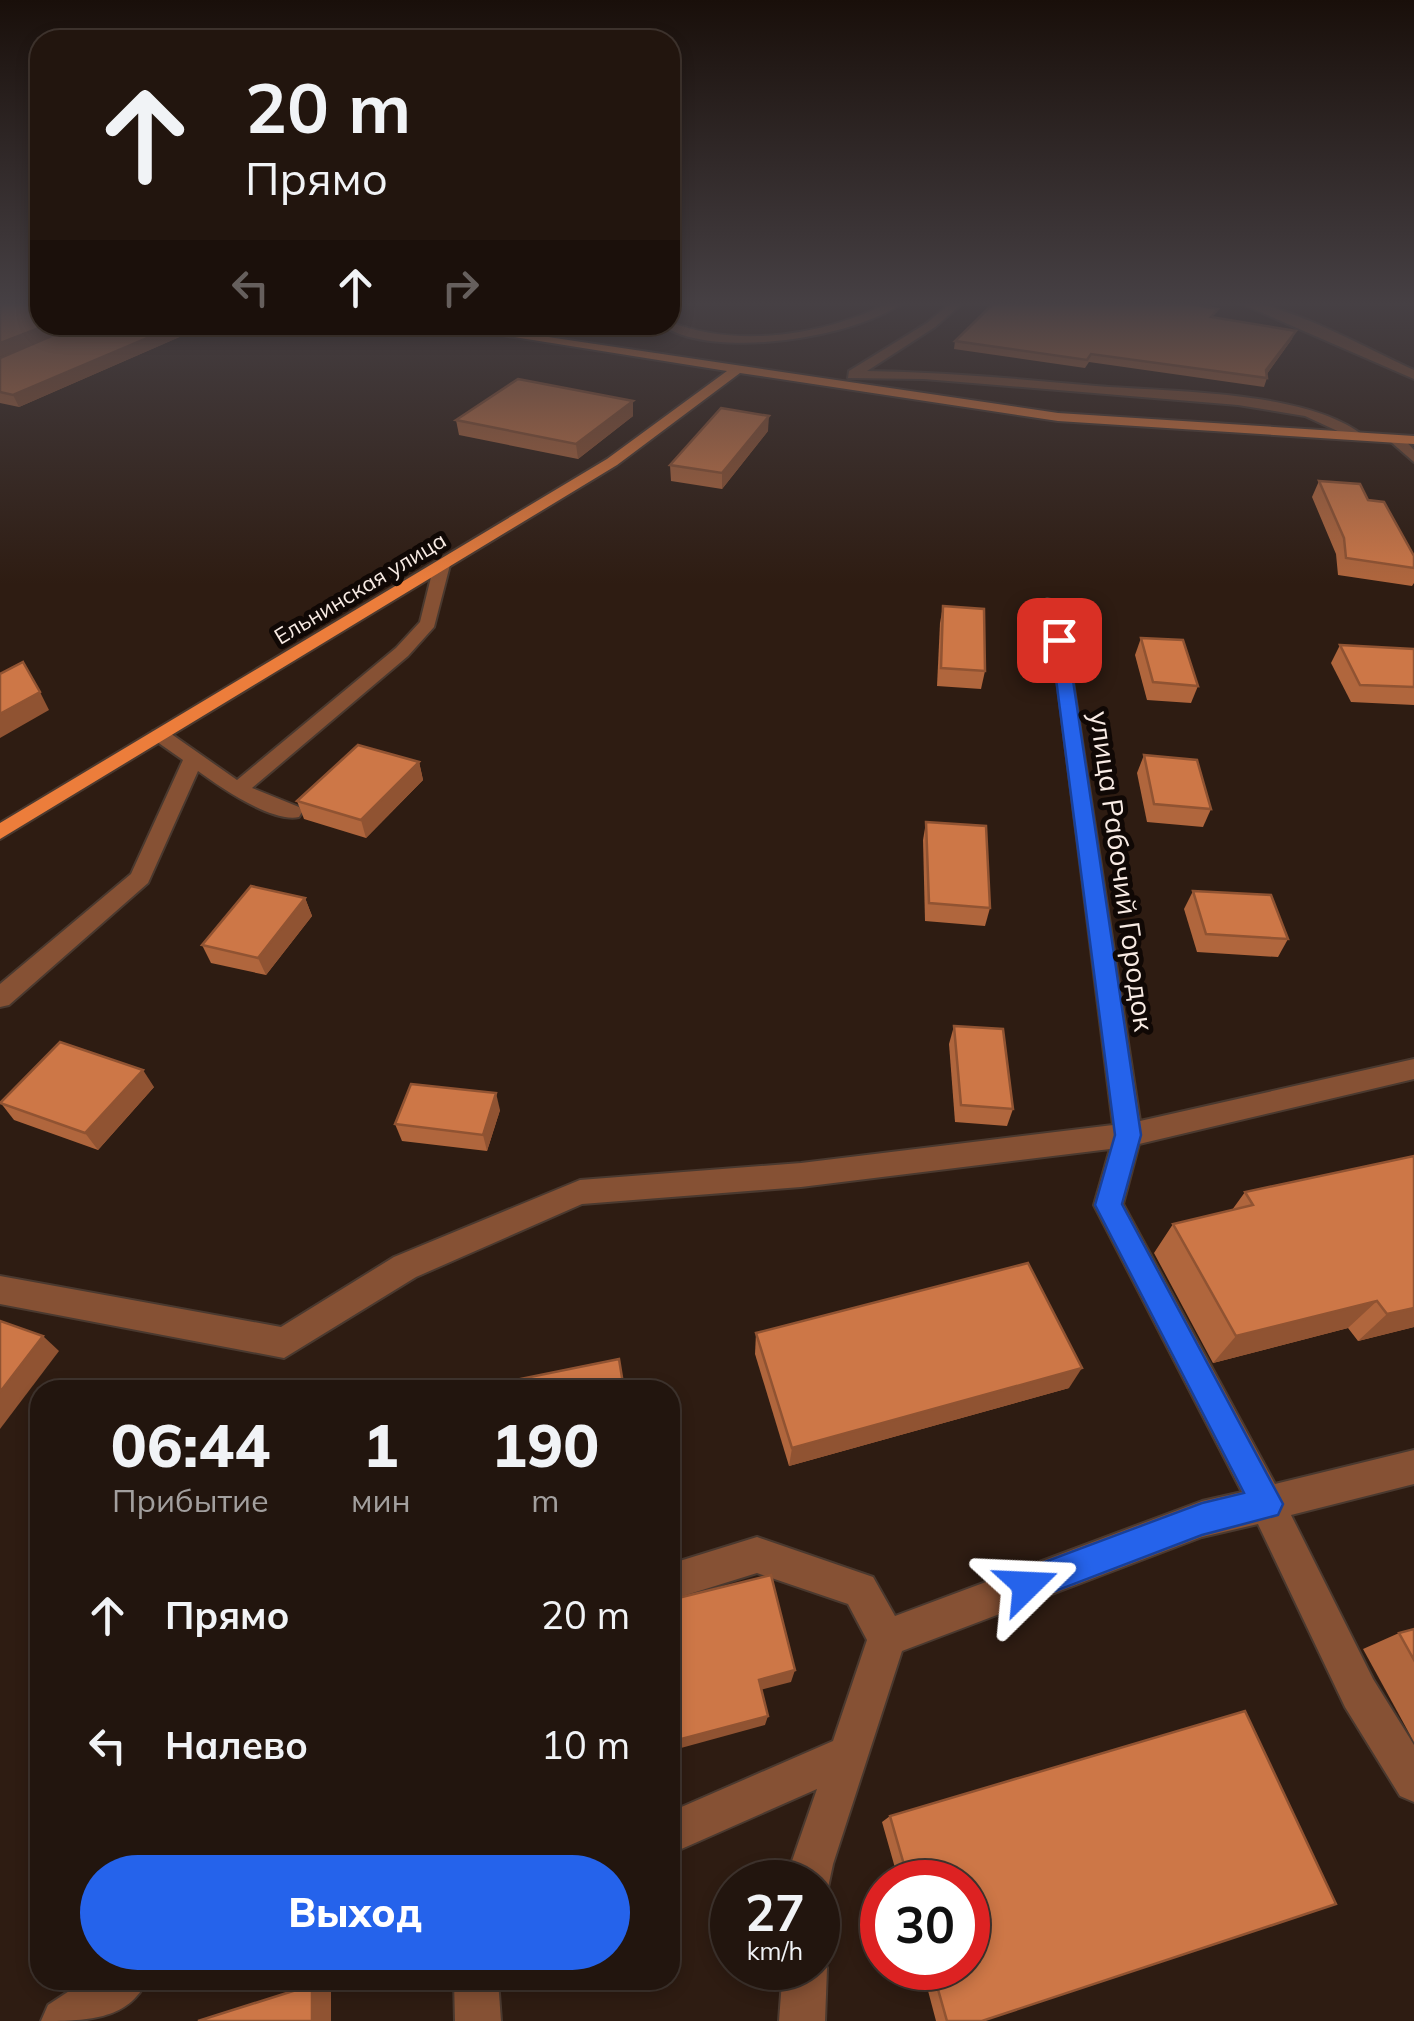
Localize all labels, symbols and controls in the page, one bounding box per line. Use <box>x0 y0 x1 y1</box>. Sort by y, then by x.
text: 20 m <box>245 63 411 151</box>
icon: ahead <box>80 70 210 200</box>
text: Прямо <box>245 150 388 206</box>
icon: left <box>223 260 278 315</box>
icon: ahead <box>328 260 383 315</box>
icon: right <box>433 260 488 315</box>
street label: Ельнинская улица <box>269 526 451 650</box>
pin <box>1017 598 1102 683</box>
icon: arrive <box>1032 613 1087 668</box>
street label: улица Рабочий Городок <box>1083 709 1162 1034</box>
text: 06:44 <box>111 1407 270 1482</box>
text: 1 <box>363 1407 399 1482</box>
text: 190 <box>491 1407 599 1482</box>
text: Прибытие <box>112 1480 269 1520</box>
text: мин <box>351 1480 411 1520</box>
text: m <box>531 1480 559 1520</box>
position arrow <box>975 1533 1079 1637</box>
icon: ahead <box>80 1588 135 1643</box>
text: Прямо <box>165 1591 290 1639</box>
text: 20 m <box>541 1591 630 1639</box>
icon: left <box>80 1718 135 1773</box>
text: Налево <box>165 1721 308 1769</box>
text: 10 m <box>541 1721 630 1769</box>
button: Выход <box>80 1855 630 1970</box>
speed limit sign: 30 <box>860 1860 990 1990</box>
text: 27 <box>745 1881 805 1944</box>
text: km/h <box>747 1935 803 1966</box>

